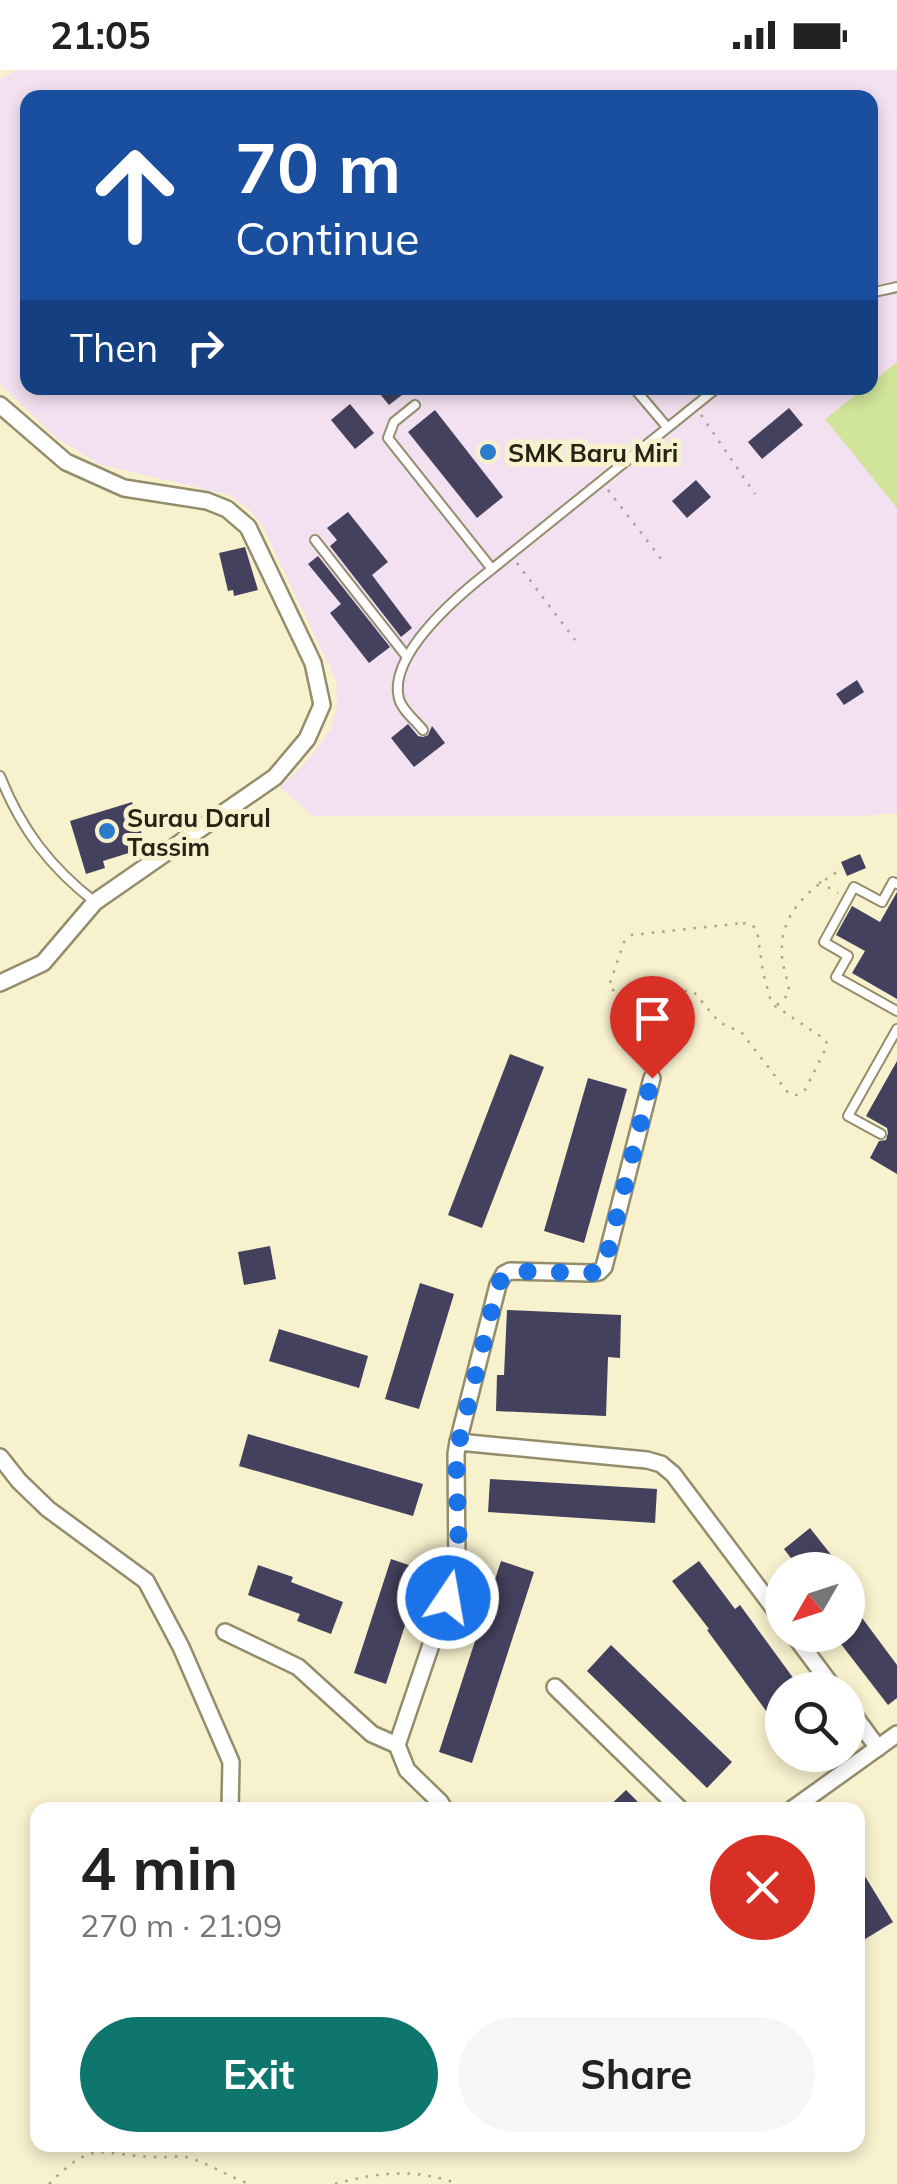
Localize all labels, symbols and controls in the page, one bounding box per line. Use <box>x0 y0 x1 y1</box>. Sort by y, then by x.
text: 21:05 <box>50 11 151 59</box>
text: 70 m <box>235 123 401 211</box>
icon: ahead <box>70 130 200 260</box>
text: Continue <box>235 210 420 266</box>
icon: right <box>178 320 233 375</box>
text: Then <box>70 324 158 372</box>
place label: SMK Baru Miri <box>508 437 678 468</box>
marker: SMK Baru Miri <box>477 441 499 463</box>
place label: Surau Darul Tassim <box>127 802 271 862</box>
marker: Surau Darul Tassim <box>96 820 118 842</box>
pin <box>610 976 695 1079</box>
icon: arrive <box>625 991 680 1046</box>
position arrow <box>396 1546 500 1650</box>
north arrow <box>765 1552 865 1652</box>
map controls <box>765 1552 865 1772</box>
button: search <box>765 1672 865 1772</box>
text: 4 min <box>80 1830 238 1905</box>
button: close <box>710 1835 815 1940</box>
text: 270 m · 21:09 <box>80 1905 282 1945</box>
button: Exit <box>80 2017 438 2132</box>
button: Share <box>458 2017 815 2132</box>

